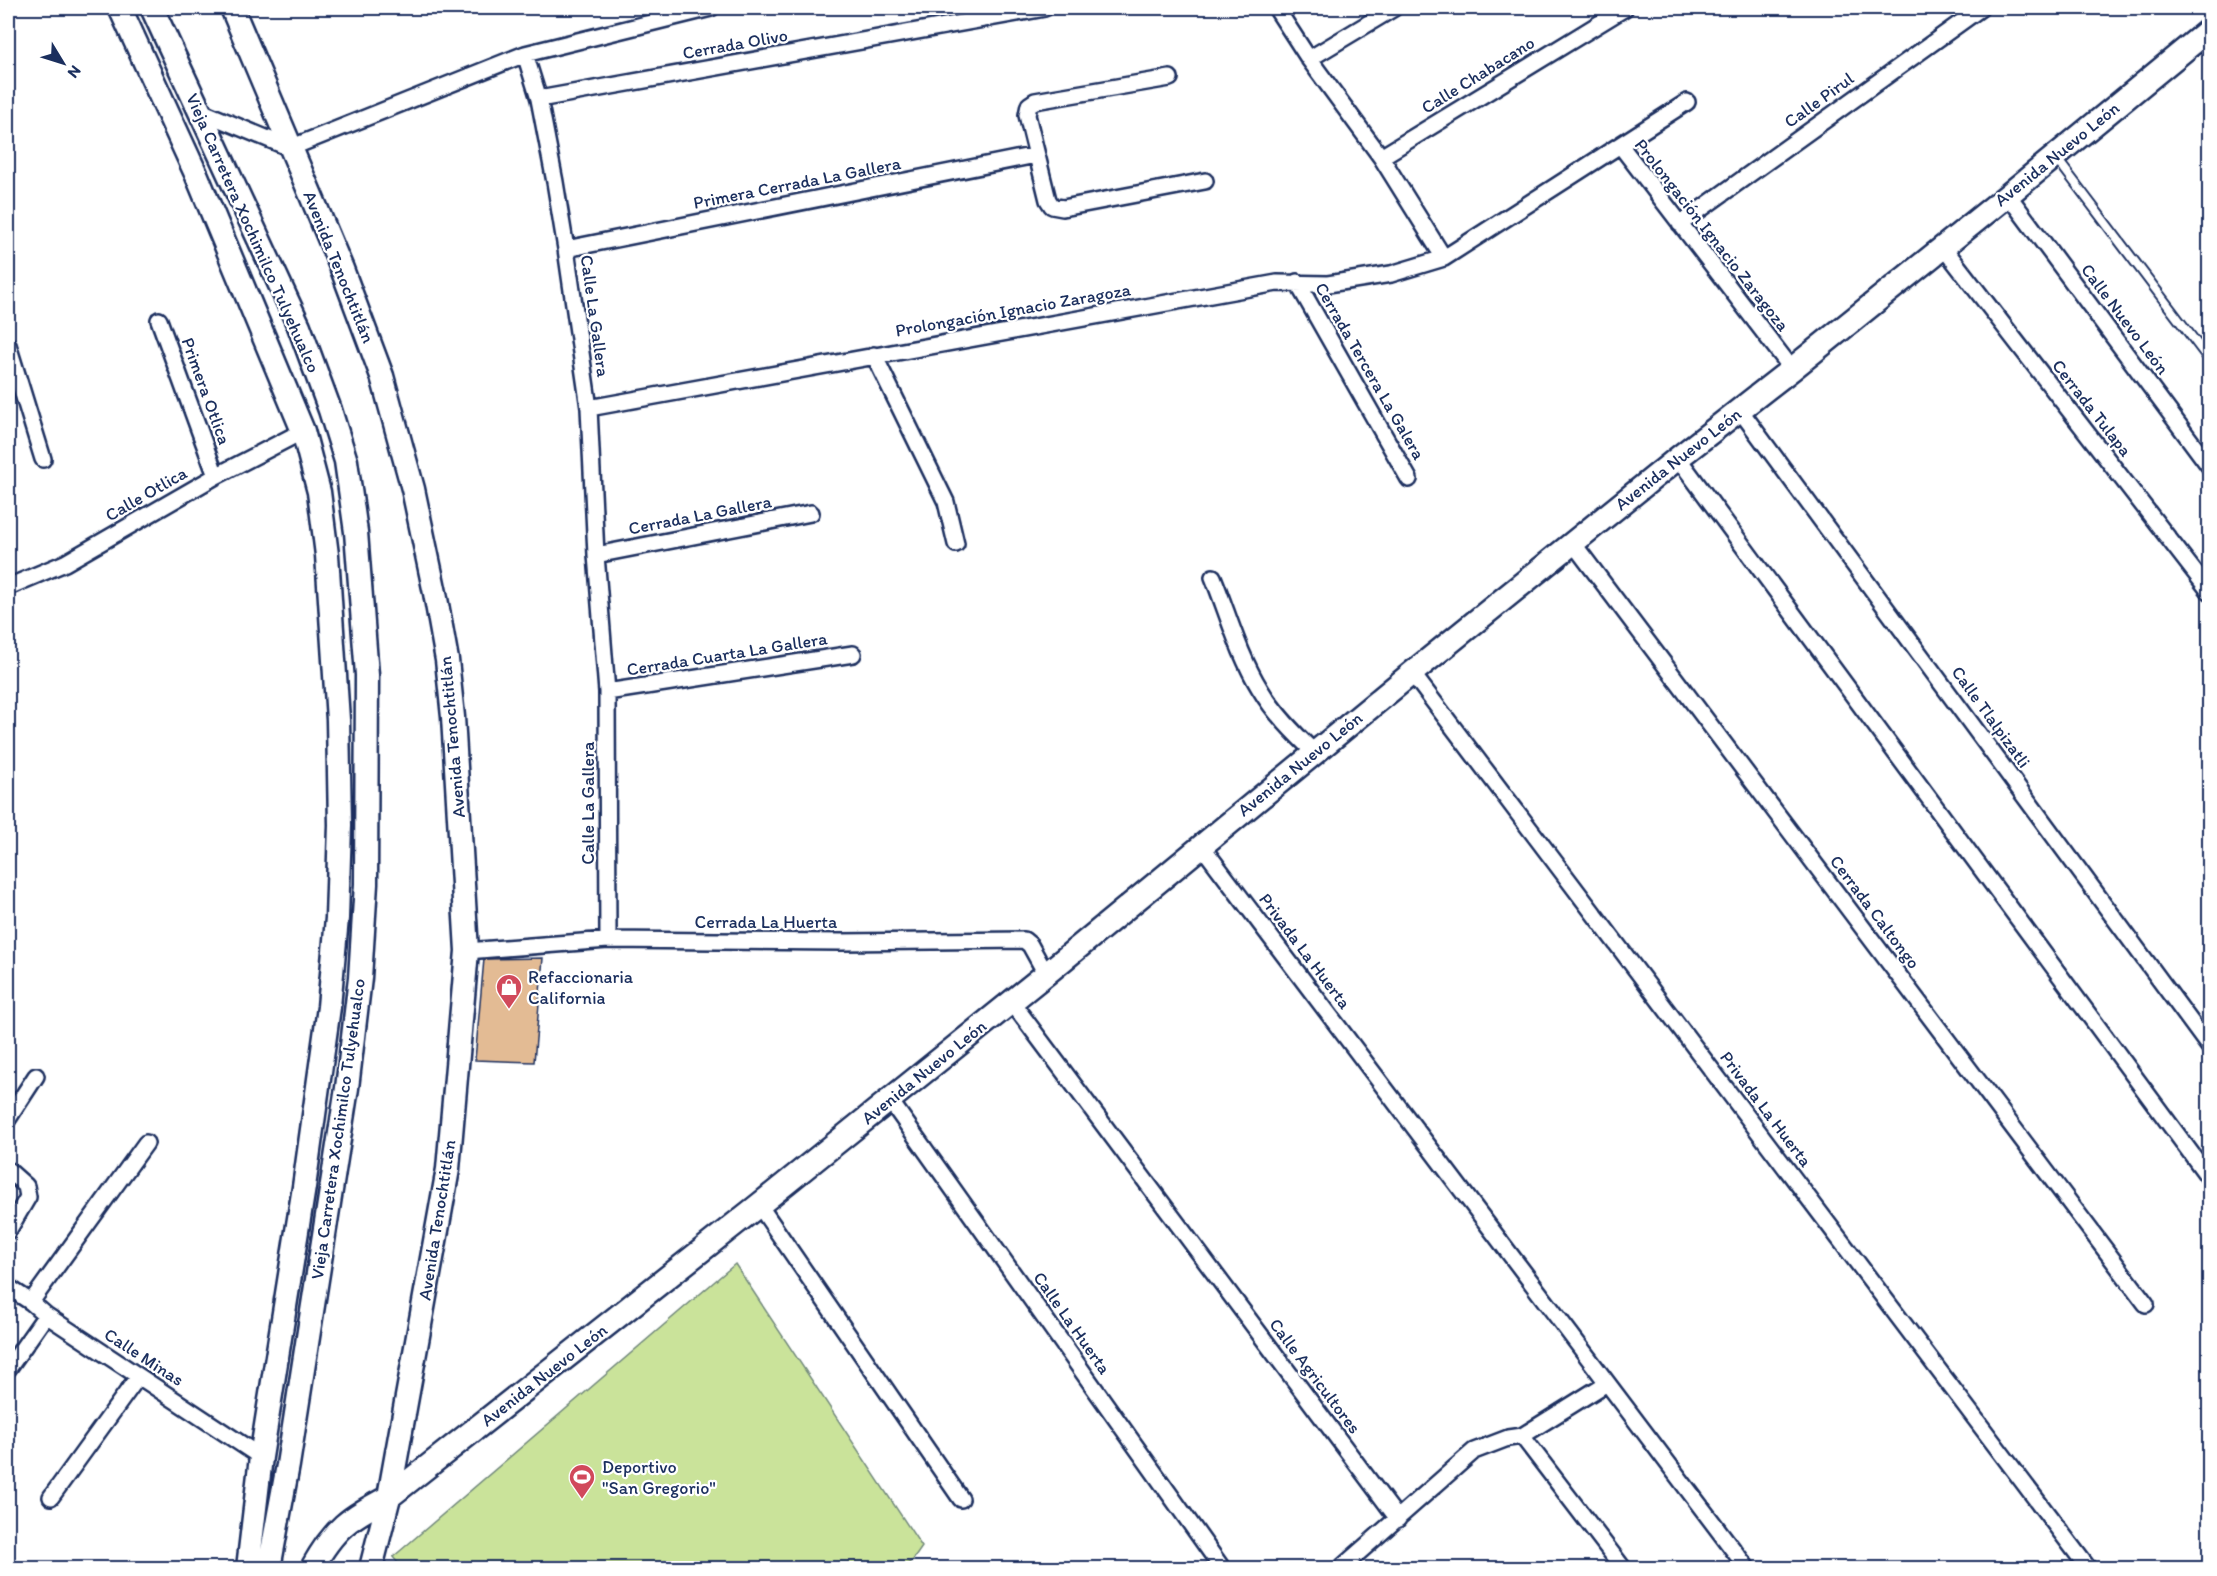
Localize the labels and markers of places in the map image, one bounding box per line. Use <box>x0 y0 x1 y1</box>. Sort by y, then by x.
place label: Refaccionaria California <box>528 966 634 1009</box>
shop icon: Refaccionaria California <box>494 972 524 1010</box>
place label: Deportivo "San Gregorio" <box>602 1456 716 1499</box>
sports icon: Deportivo "San Gregorio" <box>567 1462 597 1500</box>

